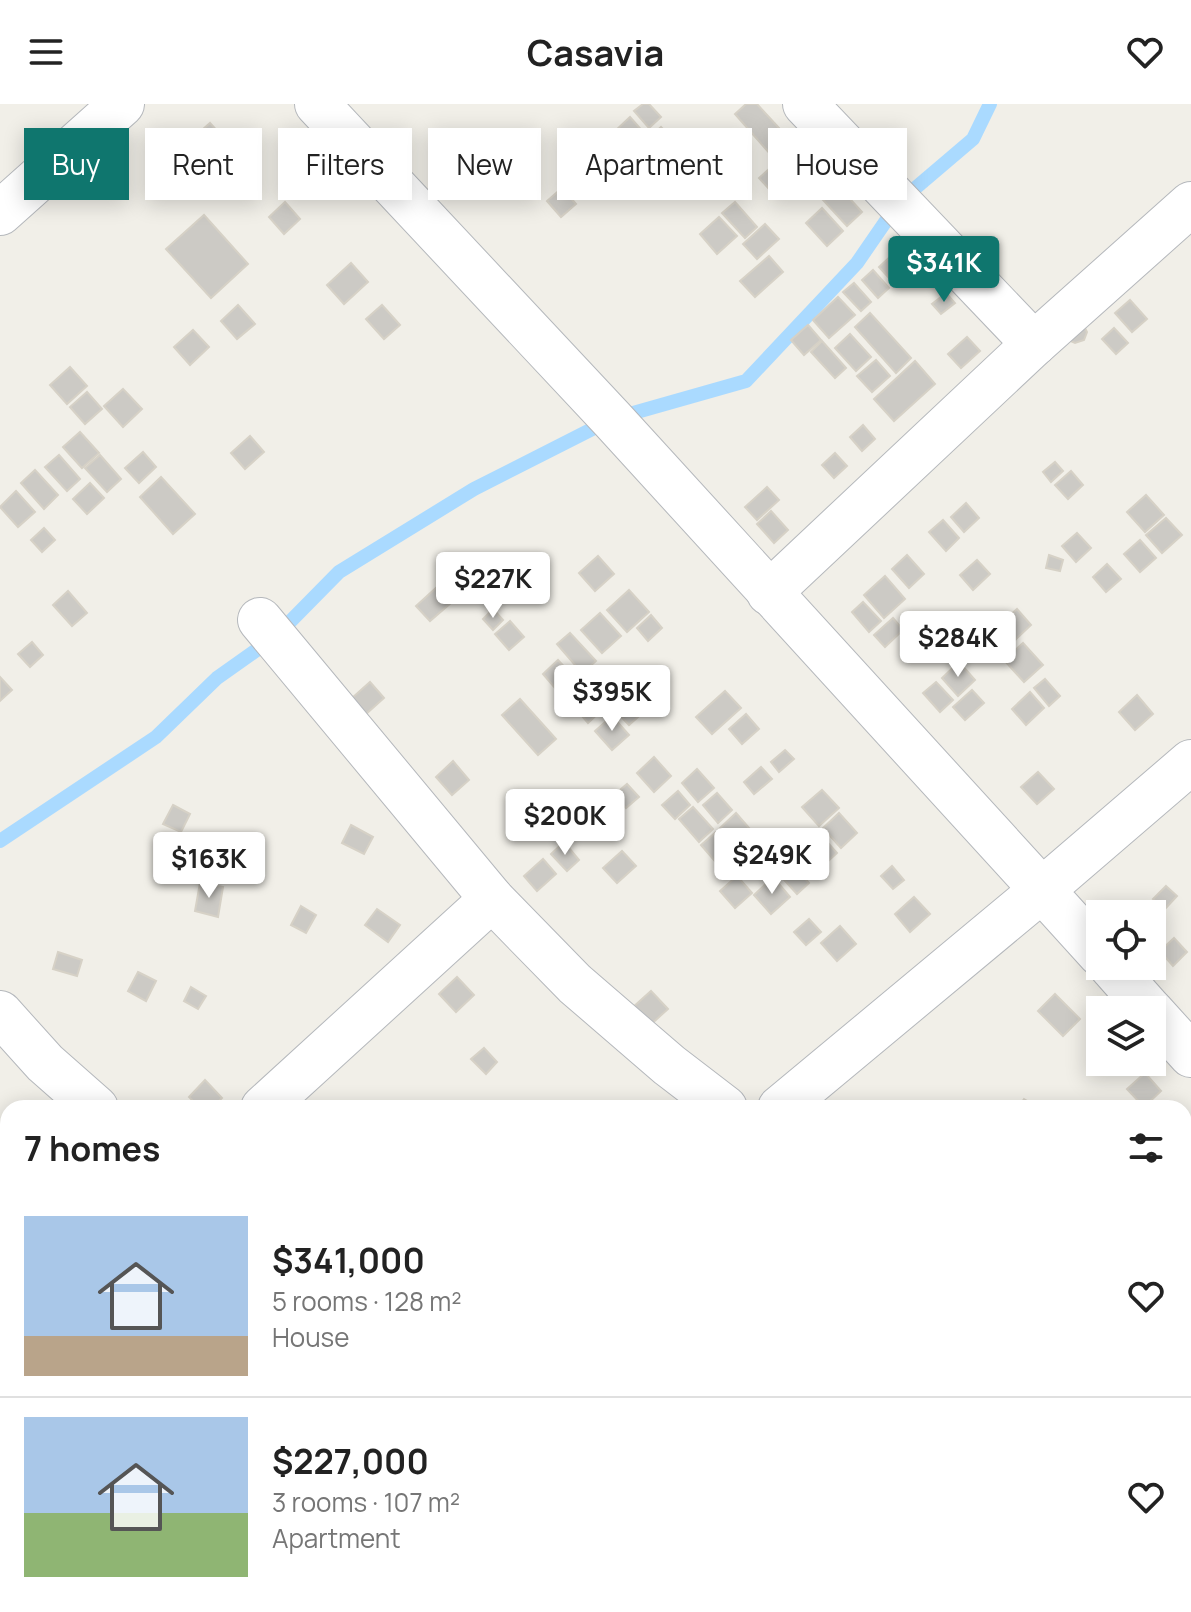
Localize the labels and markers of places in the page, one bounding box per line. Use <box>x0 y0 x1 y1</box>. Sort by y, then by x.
pin: $341K <box>888 236 1000 304</box>
pin: $227K <box>437 552 549 620</box>
pin: $284K <box>902 611 1014 679</box>
pin: $395K <box>556 665 668 733</box>
pin: $200K <box>509 789 621 857</box>
pin: $249K <box>716 828 828 896</box>
pin: $163K <box>153 832 265 900</box>

